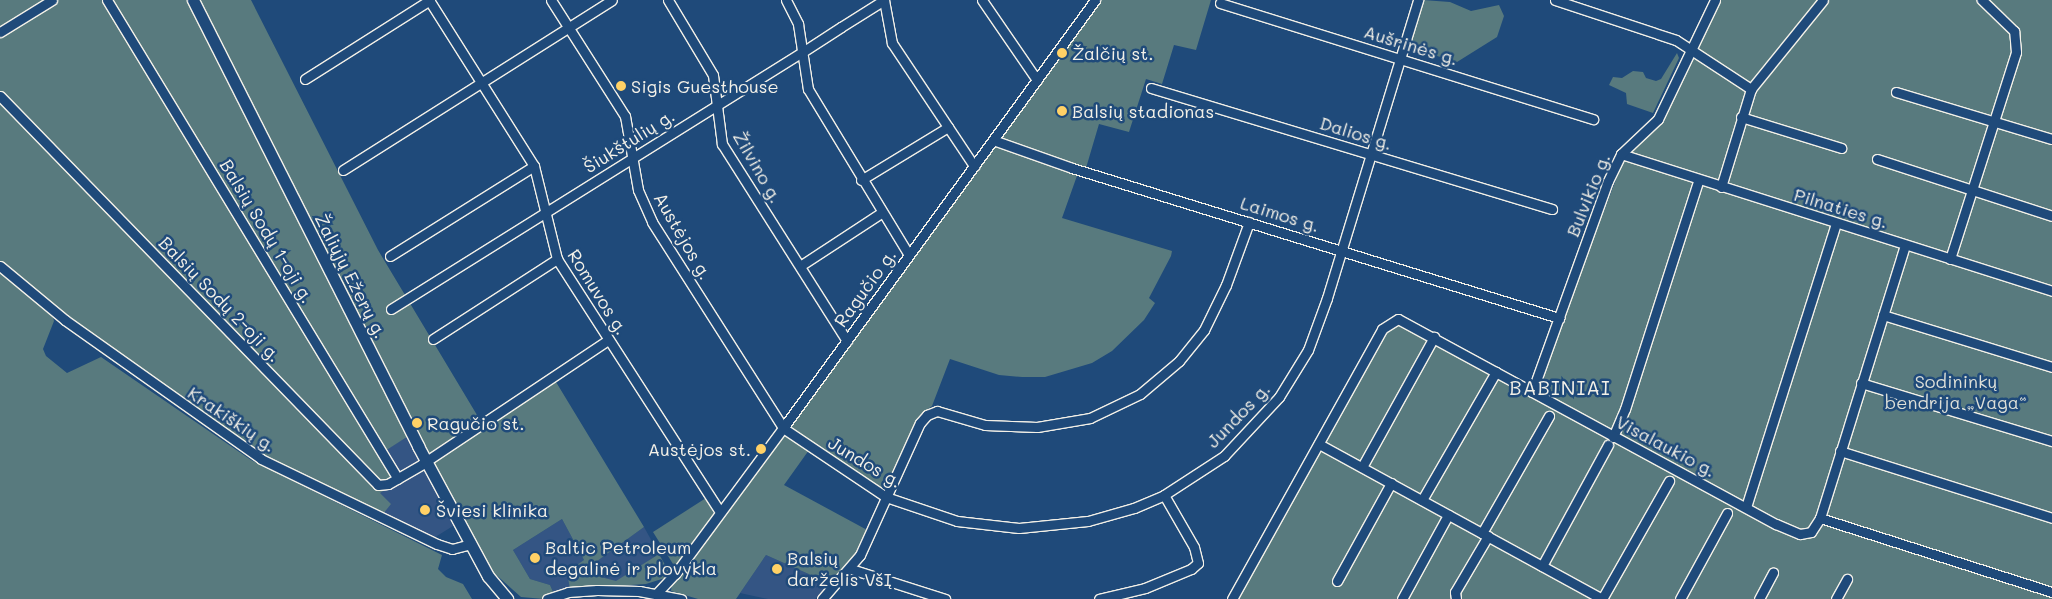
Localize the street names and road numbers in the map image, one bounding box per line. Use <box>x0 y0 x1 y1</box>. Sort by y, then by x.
street label: Aušrinės g. <box>1361 20 1461 70</box>
street label: Šiukštulių g. <box>580 105 678 177</box>
street label: Dalios g. <box>1317 112 1395 154</box>
street label: Žilvino g. <box>729 127 787 207</box>
street label: Bulvikio g. <box>1562 150 1614 240</box>
street label: Balsių Sodų 1-oji g. <box>216 155 318 307</box>
street label: Pilnaties g. <box>1791 183 1891 233</box>
street label: Austėjos g. <box>649 189 717 283</box>
street label: Laimos g. <box>1238 192 1322 236</box>
street label: Žaliųjų Ežerų g. <box>310 210 392 342</box>
street label: Balsių Sodų 2-oji g. <box>155 232 285 366</box>
street label: Romuvos g. <box>563 245 633 339</box>
street label: Ragučio g. <box>829 245 901 331</box>
street label: Jundos g. <box>1202 378 1274 452</box>
street label: Krakiškių g. <box>184 382 280 456</box>
street label: Visalaukio g. <box>1612 411 1720 481</box>
street label: Jundos g. <box>824 432 906 492</box>

